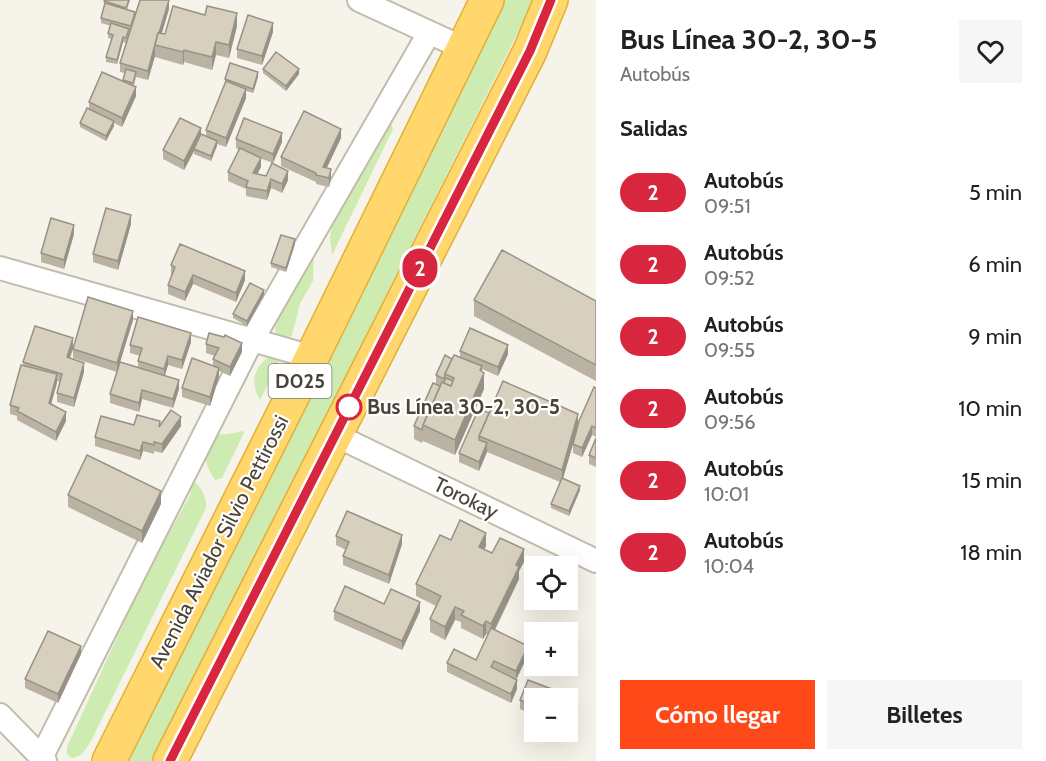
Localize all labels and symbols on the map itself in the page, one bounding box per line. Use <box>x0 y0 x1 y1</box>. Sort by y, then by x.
line badge: 2 <box>400 248 440 288</box>
road number: D025 <box>268 364 332 398</box>
marker: Bus Línea 30-2, 30-5 <box>336 394 362 420</box>
place label: Bus Línea 30-2, 30-5 <box>367 394 560 419</box>
street label: Avenida Aviador Silvio Pettirossi <box>144 411 293 672</box>
street label: Torokay <box>430 471 503 524</box>

